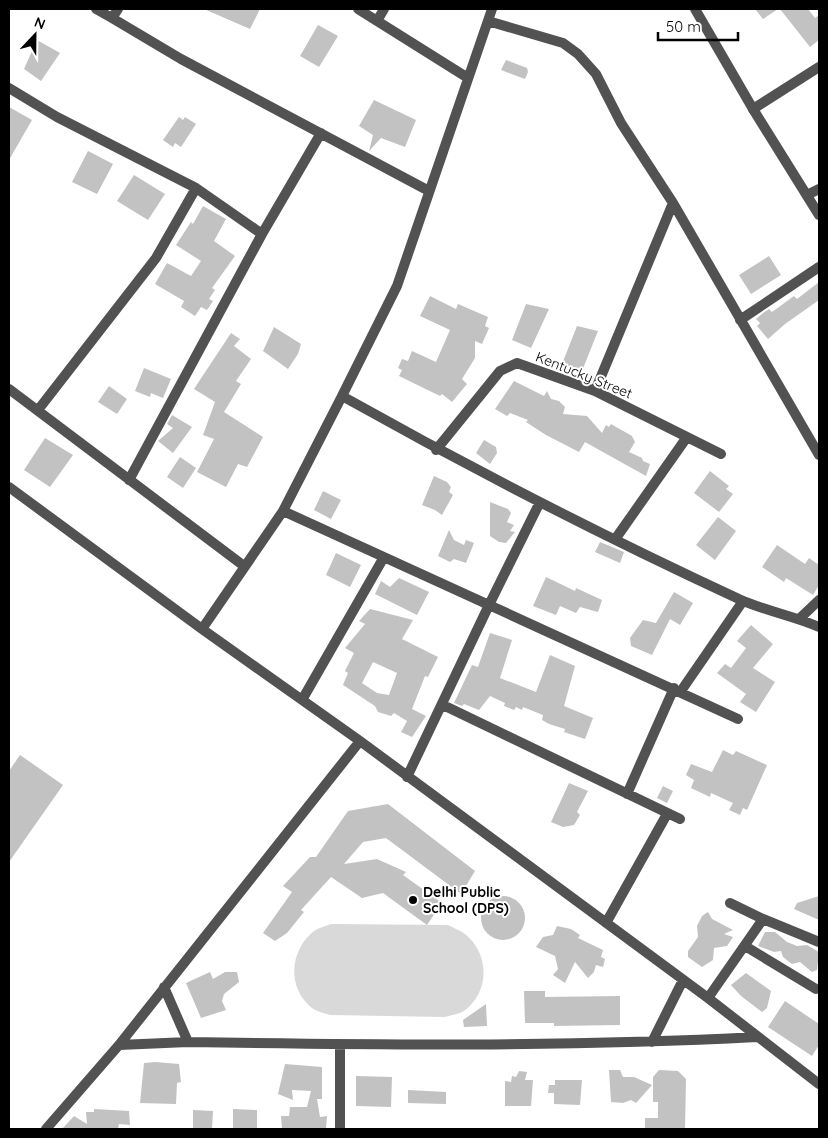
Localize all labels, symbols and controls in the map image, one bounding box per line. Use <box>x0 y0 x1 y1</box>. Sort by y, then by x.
north arrow <box>10 10 60 60</box>
scale bar <box>658 10 738 42</box>
text: N <box>32 13 48 33</box>
text: 50 m <box>666 17 701 36</box>
street label: Kentucky Street <box>533 347 635 403</box>
place label: Delhi Public School (DPS) <box>423 883 509 917</box>
marker: Delhi Public School (DPS) <box>407 894 419 906</box>

